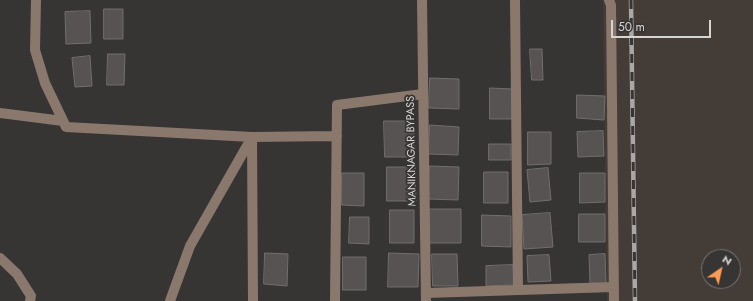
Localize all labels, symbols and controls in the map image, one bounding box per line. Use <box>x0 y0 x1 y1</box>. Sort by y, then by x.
scale bar <box>613 12 713 38</box>
text: 50 m <box>618 18 645 36</box>
street label: MANIKNAGAR BYPASS <box>404 96 420 206</box>
north arrow <box>701 249 741 289</box>
text: N <box>719 251 735 269</box>

